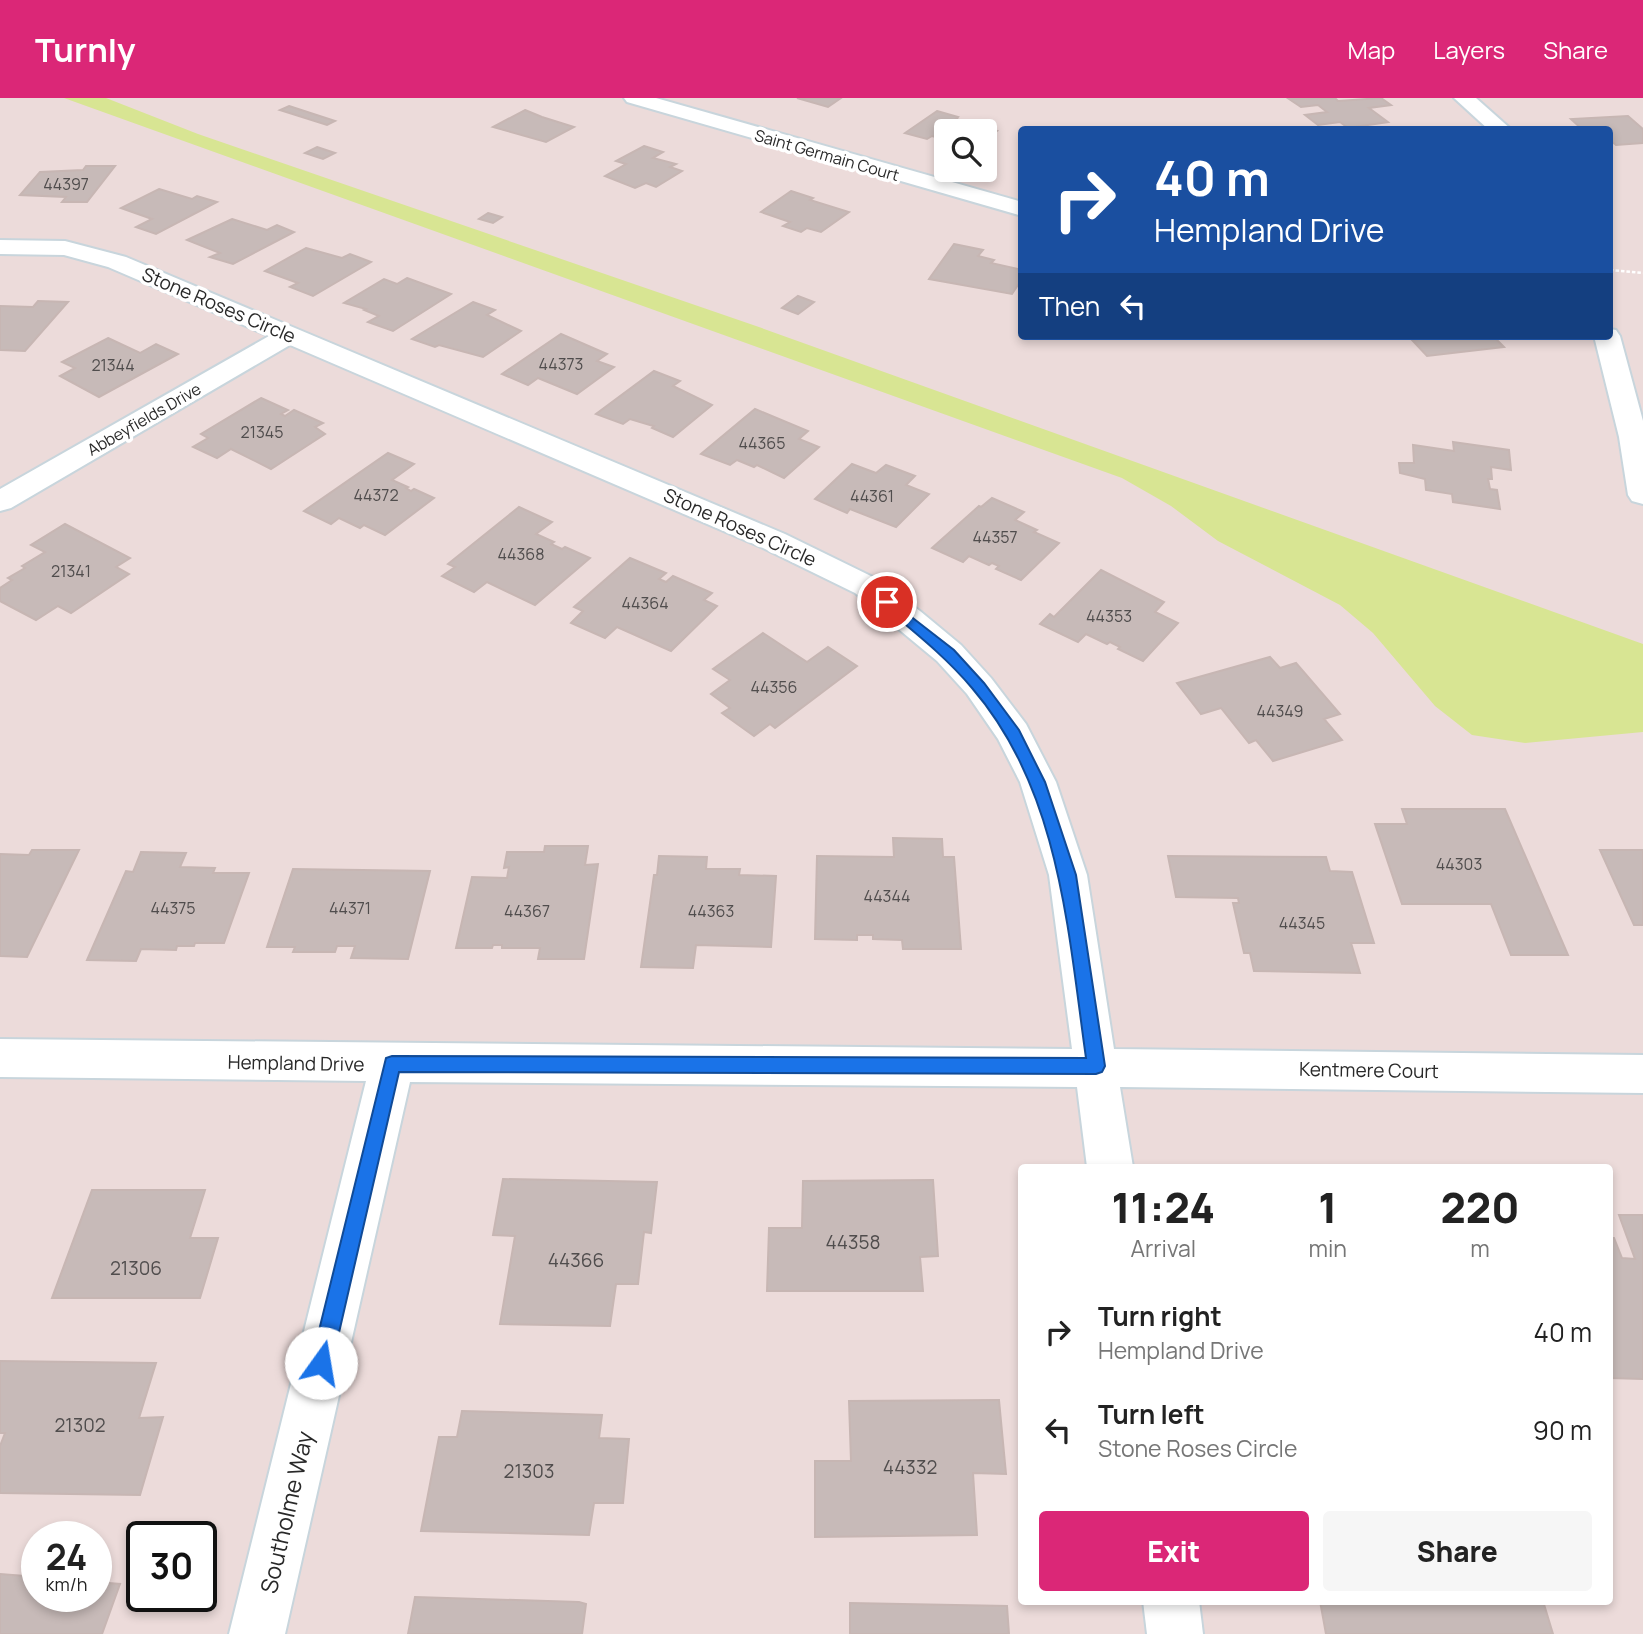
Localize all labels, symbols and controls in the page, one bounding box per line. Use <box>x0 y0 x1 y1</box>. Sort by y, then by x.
text: Turnly <box>35 27 136 72</box>
text: Map <box>1348 33 1395 66</box>
text: Layers <box>1433 33 1505 66</box>
text: Share <box>1543 33 1608 66</box>
map controls <box>934 119 997 182</box>
button: search <box>934 119 997 182</box>
street label: Saint Germain Court <box>752 124 902 186</box>
text: 40 m <box>1154 144 1270 211</box>
icon: right <box>1039 154 1130 245</box>
house number: 44397 <box>43 173 89 195</box>
text: Hempland Drive <box>1154 208 1385 252</box>
street label: Stone Roses Circle <box>138 261 300 349</box>
icon: left <box>1114 287 1152 325</box>
text: Then <box>1039 288 1100 324</box>
house number: 44373 <box>539 353 583 375</box>
house number: 21344 <box>91 354 135 376</box>
street label: Abbeyfields Drive <box>83 377 205 461</box>
house number: 21345 <box>241 421 283 443</box>
house number: 44365 <box>738 432 786 454</box>
street label: Stone Roses Circle <box>659 482 821 572</box>
house number: 44372 <box>353 484 399 506</box>
house number: 44361 <box>850 485 894 507</box>
house number: 44357 <box>972 526 1018 548</box>
house number: 44368 <box>497 543 545 565</box>
house number: 21341 <box>51 560 91 582</box>
pin <box>857 572 917 632</box>
icon: arrive <box>868 583 906 621</box>
house number: 44364 <box>621 592 669 614</box>
house number: 44353 <box>1086 605 1132 627</box>
house number: 44356 <box>750 676 798 698</box>
house number: 44349 <box>1256 700 1304 722</box>
house number: 44303 <box>1436 853 1482 875</box>
house number: 44344 <box>864 885 910 907</box>
house number: 44375 <box>150 897 196 919</box>
house number: 44371 <box>329 897 371 919</box>
house number: 44367 <box>504 900 550 922</box>
house number: 44363 <box>688 900 734 922</box>
house number: 44345 <box>1279 912 1325 934</box>
street label: Hempland Drive <box>227 1049 365 1077</box>
street label: Kentmere Court <box>1299 1056 1439 1084</box>
text: 11:24 <box>1111 1178 1215 1236</box>
text: 1 <box>1318 1178 1337 1236</box>
text: 220 <box>1440 1178 1520 1236</box>
house number: 44358 <box>825 1229 881 1255</box>
text: Arrival <box>1130 1232 1196 1264</box>
text: min <box>1308 1232 1347 1264</box>
text: m <box>1470 1232 1490 1264</box>
house number: 44366 <box>548 1247 604 1273</box>
house number: 21306 <box>110 1255 162 1281</box>
text: Turn right <box>1098 1298 1222 1334</box>
icon: right <box>1039 1313 1077 1351</box>
text: 40 m <box>1534 1314 1592 1350</box>
position arrow <box>284 1326 358 1400</box>
text: Hempland Drive <box>1098 1334 1264 1366</box>
text: Turn left <box>1098 1396 1205 1432</box>
icon: left <box>1039 1411 1077 1449</box>
house number: 21302 <box>54 1412 106 1438</box>
text: 90 m <box>1533 1412 1592 1448</box>
street label: Southolme Way <box>252 1428 320 1596</box>
text: Stone Roses Circle <box>1098 1432 1297 1464</box>
house number: 44332 <box>883 1454 937 1480</box>
house number: 21303 <box>504 1458 554 1484</box>
button: Exit <box>1039 1511 1309 1591</box>
button: Share <box>1323 1511 1592 1591</box>
speed limit sign: 30 <box>126 1521 217 1612</box>
text: 24 <box>46 1533 87 1581</box>
text: km/h <box>46 1572 87 1596</box>

